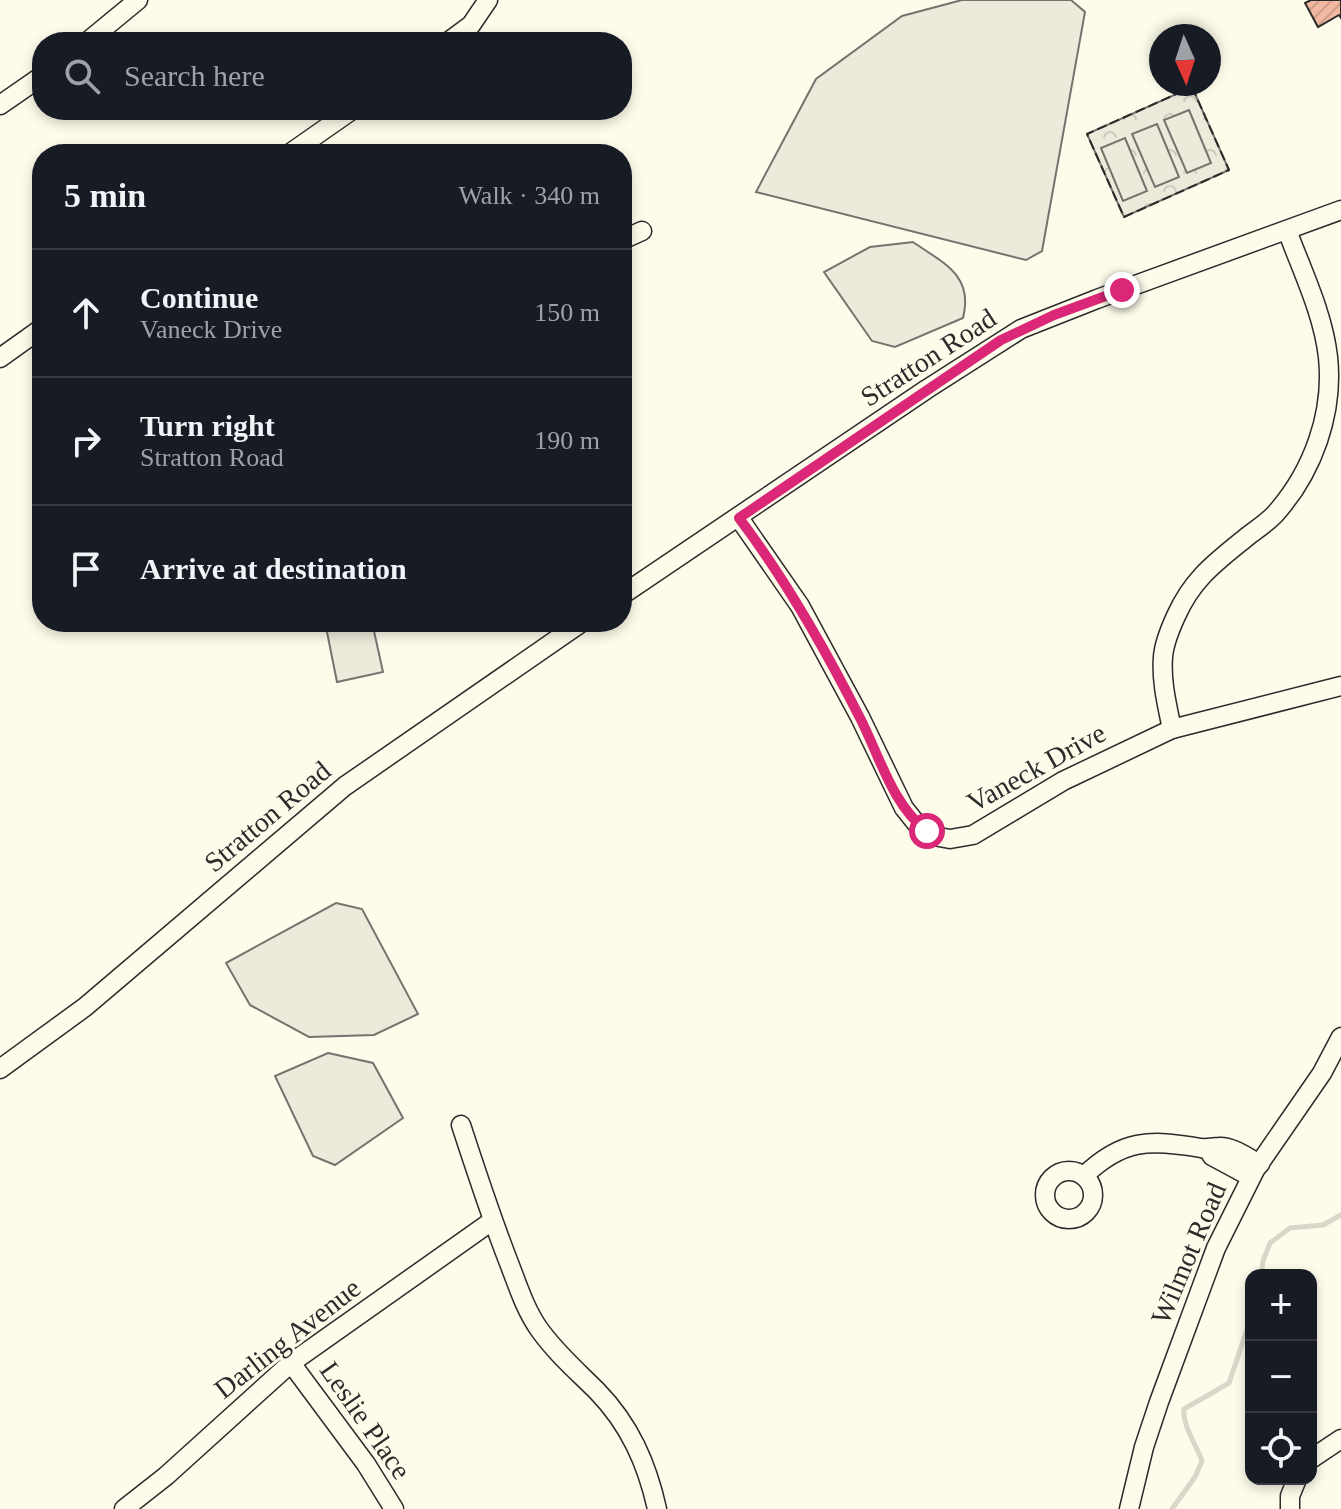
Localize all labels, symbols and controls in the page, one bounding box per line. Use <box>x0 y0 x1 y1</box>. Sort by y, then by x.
north arrow <box>1149 24 1221 96</box>
search box <box>32 32 632 120</box>
icon: search <box>60 54 104 98</box>
text: Search here <box>124 59 265 92</box>
text: 5 min <box>64 177 146 214</box>
text: Walk · 340 m <box>458 181 600 210</box>
route end <box>1104 272 1140 308</box>
text: Continue <box>140 281 258 314</box>
icon: ahead <box>64 291 108 335</box>
text: 150 m <box>534 298 600 327</box>
street label: Stratton Road <box>855 302 1002 413</box>
text: Vaneck Drive <box>140 315 282 344</box>
text: Turn right <box>140 409 275 442</box>
icon: right <box>64 419 108 463</box>
text: 190 m <box>534 426 600 455</box>
text: Stratton Road <box>140 443 284 472</box>
icon: arrive <box>64 547 108 591</box>
text: Arrive at destination <box>140 552 407 585</box>
street label: Vaneck Drive <box>962 717 1111 818</box>
street label: Stratton Road <box>198 755 337 878</box>
route start <box>909 813 945 849</box>
street label: Wilmot Road <box>1145 1178 1232 1329</box>
map controls <box>1245 1269 1317 1485</box>
button: + <box>1245 1269 1317 1341</box>
street label: Darling Avenue <box>208 1272 366 1405</box>
button: − <box>1245 1341 1317 1413</box>
street label: Leslie Place <box>314 1356 417 1485</box>
button: locate <box>1245 1413 1317 1485</box>

